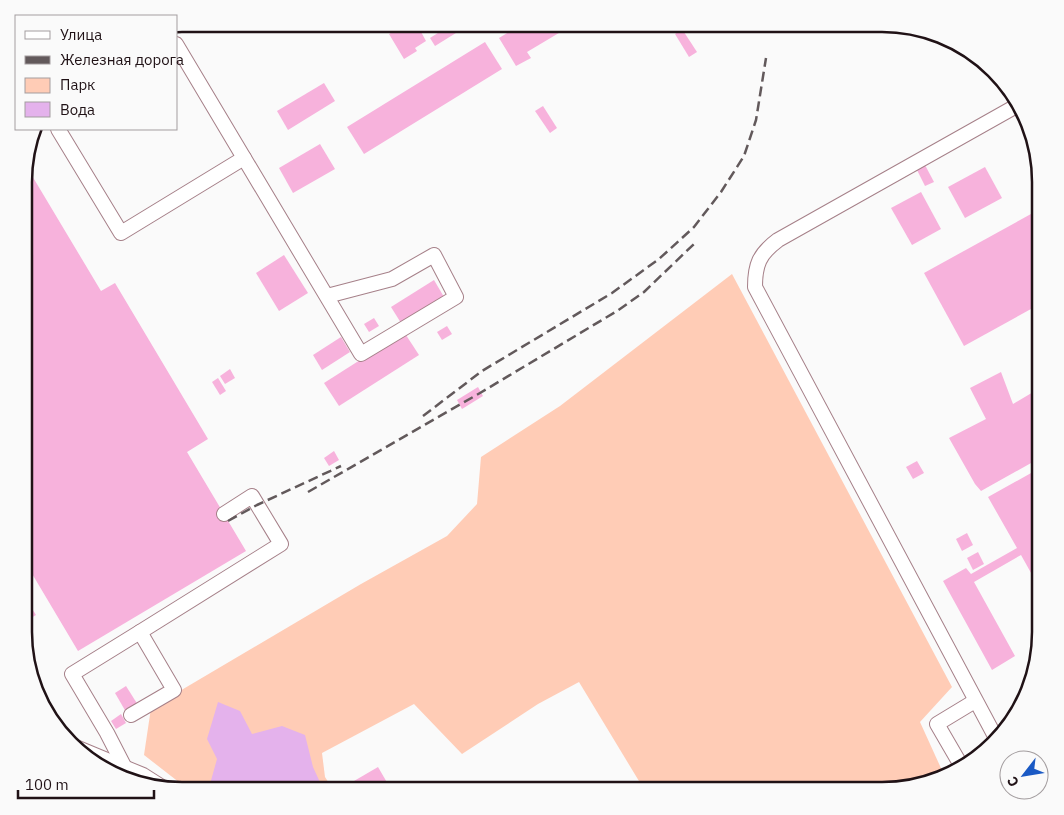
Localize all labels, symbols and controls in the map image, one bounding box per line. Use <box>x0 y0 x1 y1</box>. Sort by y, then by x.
legend <box>15 15 178 130</box>
text: Улица <box>60 25 102 44</box>
text: Железная дорога <box>60 50 184 69</box>
text: Парк <box>60 75 95 94</box>
text: Вода <box>60 100 95 119</box>
north arrow <box>999 750 1049 800</box>
scale bar <box>18 768 154 800</box>
text: С <box>1003 773 1023 790</box>
text: 100 m <box>25 775 69 794</box>

